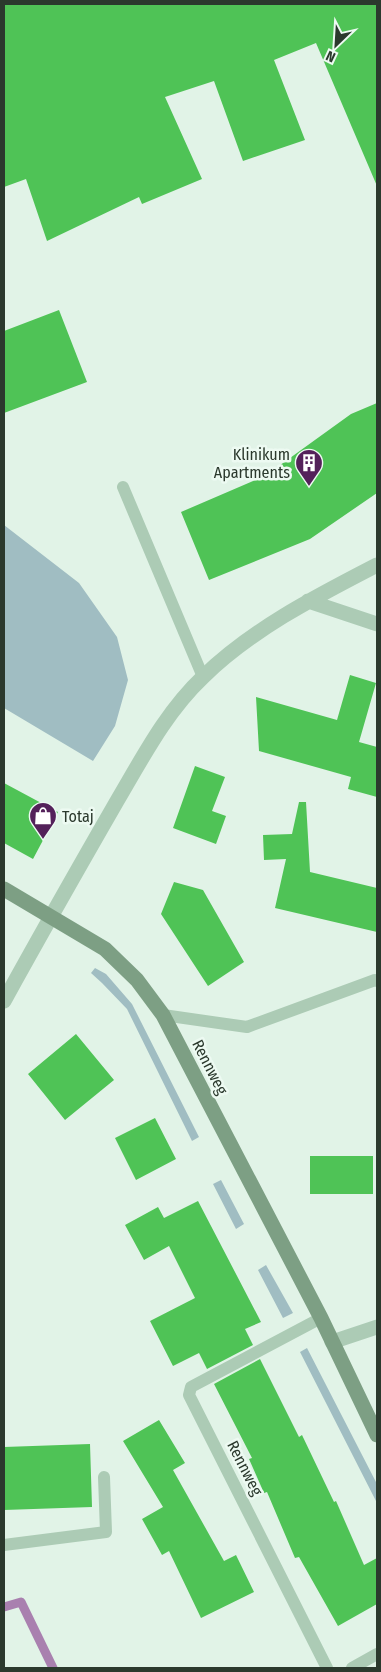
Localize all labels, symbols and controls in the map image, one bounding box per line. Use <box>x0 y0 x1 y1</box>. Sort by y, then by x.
north arrow <box>311 20 361 70</box>
text: N <box>323 47 338 66</box>
place label: Klinikum Apartments <box>214 445 290 482</box>
building icon: Klinikum Apartments <box>294 448 324 487</box>
shop icon: Totaj <box>28 801 58 840</box>
place label: Totaj <box>62 807 94 826</box>
street label: Rennweg <box>188 1036 232 1098</box>
street label: Rennweg <box>223 1437 267 1499</box>

